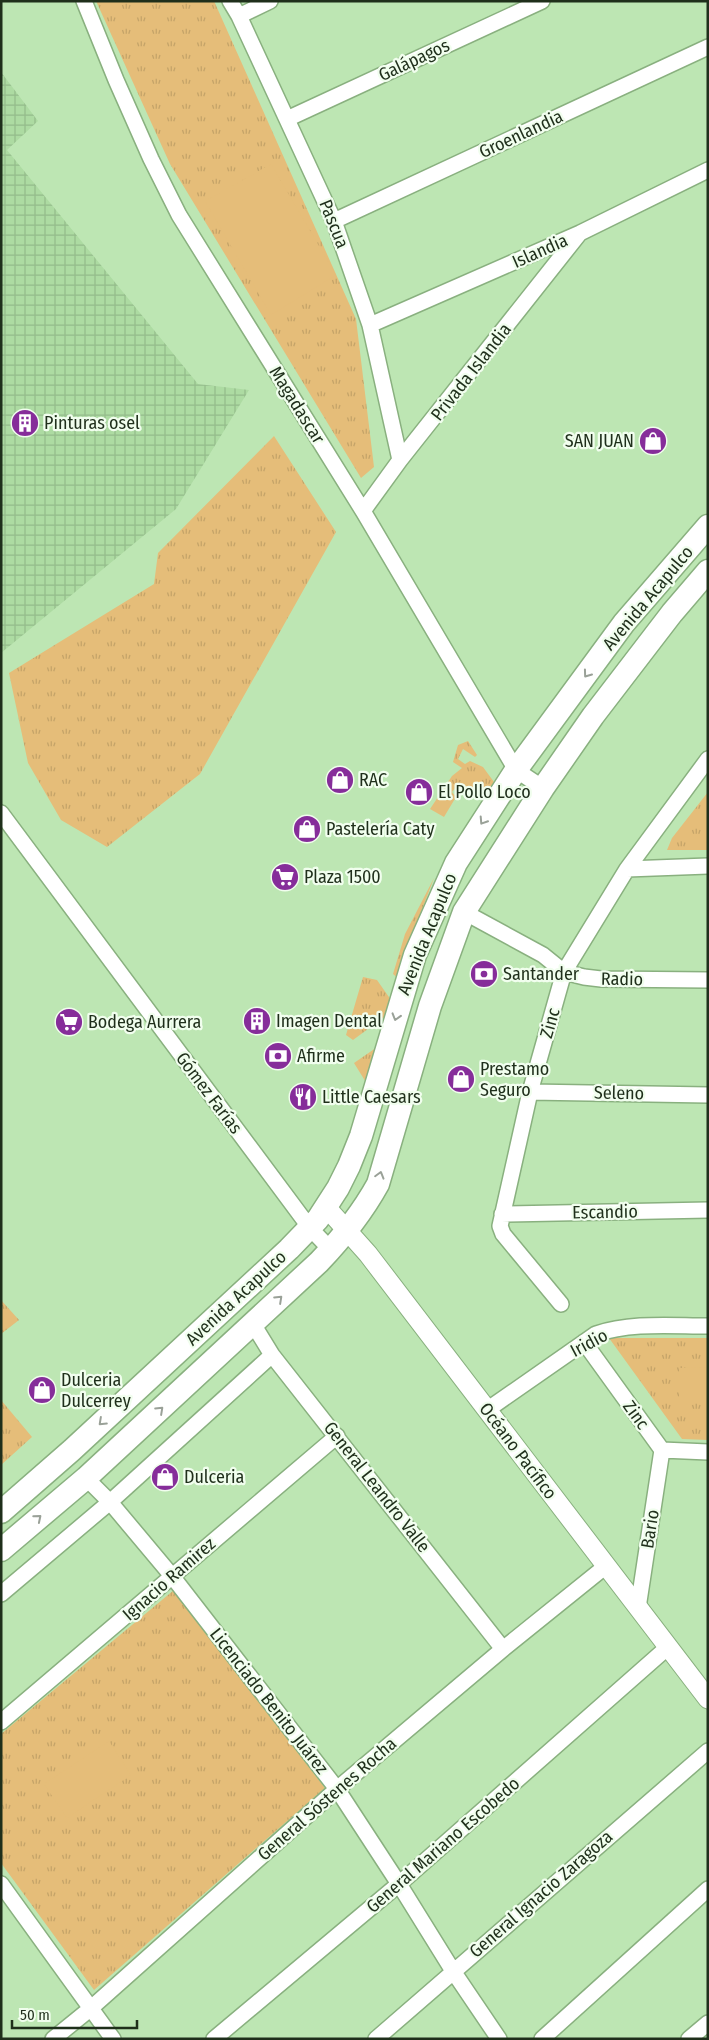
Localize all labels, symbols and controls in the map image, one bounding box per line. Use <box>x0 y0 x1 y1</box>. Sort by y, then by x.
street label: Galápagos <box>375 34 453 86</box>
street label: Groenlandia <box>476 105 567 163</box>
street label: Pascua <box>314 196 354 252</box>
street label: Islandia <box>509 229 571 273</box>
street label: Privada Islandia <box>426 319 516 425</box>
street label: Magadascar <box>265 362 330 448</box>
building icon: Pinturas osel <box>10 408 40 438</box>
place label: Pinturas osel <box>44 412 140 434</box>
shop icon: SAN JUAN <box>638 426 668 456</box>
place label: SAN JUAN <box>565 430 634 452</box>
street label: Avenida Acapulco <box>598 541 698 655</box>
one-way arrow <box>584 668 592 677</box>
shop icon: RAC <box>325 765 355 795</box>
place label: RAC <box>359 769 387 791</box>
shop icon: El Pollo Loco <box>404 777 434 807</box>
place label: El Pollo Loco <box>438 781 531 803</box>
shop icon: Pastelería Caty <box>292 814 322 844</box>
one-way arrow <box>480 816 489 825</box>
place label: Pastelería Caty <box>326 818 434 840</box>
supermarket icon: Plaza 1500 <box>270 862 300 892</box>
place label: Plaza 1500 <box>304 866 381 888</box>
street label: Avenida Acapulco <box>393 870 461 998</box>
bank icon: Santander <box>469 959 499 989</box>
place label: Santander <box>503 963 580 985</box>
street label: Radio <box>601 968 643 990</box>
street label: Zinc <box>535 1005 565 1041</box>
building icon: Imagen Dental <box>242 1006 272 1036</box>
supermarket icon: Bodega Aurrera <box>54 1007 84 1037</box>
place label: Imagen Dental <box>276 1010 382 1032</box>
place label: Bodega Aurrera <box>88 1011 202 1033</box>
one-way arrow <box>391 1012 401 1020</box>
bank icon: Afirme <box>263 1041 293 1071</box>
place label: Afirme <box>297 1045 345 1067</box>
street label: Gómez Farías <box>171 1048 247 1138</box>
place label: Prestamo Seguro <box>480 1058 549 1101</box>
shop icon: Prestamo Seguro <box>446 1064 476 1094</box>
restaurant icon: Little Caesars <box>288 1082 318 1112</box>
street label: Seleno <box>594 1082 644 1104</box>
place label: Little Caesars <box>322 1086 421 1108</box>
one-way arrow <box>375 1171 385 1179</box>
street label: Escandio <box>572 1200 638 1224</box>
street label: Avenida Acapulco <box>181 1246 291 1350</box>
one-way arrow <box>273 1296 282 1305</box>
street label: Iridio <box>567 1324 611 1362</box>
place label: Dulceria Dulcerrey <box>61 1369 131 1412</box>
shop icon: Dulceria Dulcerrey <box>27 1375 57 1405</box>
street label: Zinc <box>618 1396 654 1434</box>
street label: Océano Pacífico <box>475 1398 561 1504</box>
one-way arrow <box>154 1407 163 1416</box>
one-way arrow <box>99 1416 108 1425</box>
street label: General Leandro Valle <box>319 1417 435 1557</box>
shop icon: Dulceria <box>150 1462 180 1492</box>
place label: Dulceria <box>184 1466 245 1488</box>
street label: Bario <box>636 1508 664 1550</box>
one-way arrow <box>33 1515 42 1524</box>
street label: Ignacio Ramirez <box>118 1533 220 1625</box>
street label: Licenciado Benito Juárez <box>205 1623 333 1779</box>
street label: General Sóstenes Rocha <box>253 1733 401 1865</box>
street label: General Mariano Escobedo <box>362 1772 524 1918</box>
street label: General Ignacio Zaragoza <box>465 1826 617 1962</box>
scale bar <box>12 1998 138 2030</box>
text: 50 m <box>20 2006 50 2024</box>

